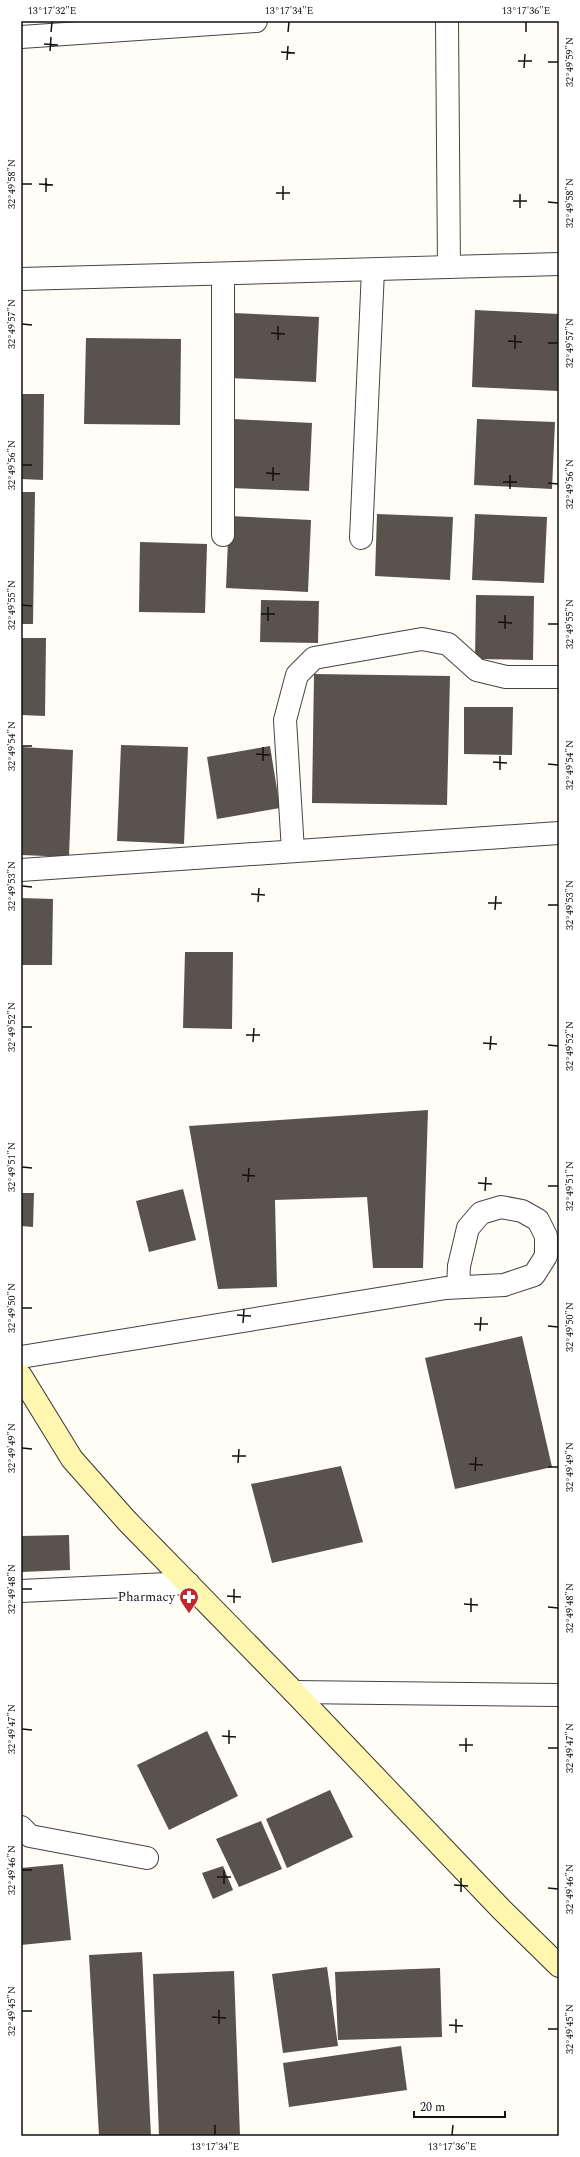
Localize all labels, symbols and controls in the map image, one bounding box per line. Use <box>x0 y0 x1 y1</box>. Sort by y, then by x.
text: 13°17'32"E <box>28 3 76 19</box>
text: 13°17'34"E <box>265 3 313 19</box>
text: 13°17'36"E <box>502 3 550 19</box>
text: 32°49'59"N <box>562 37 578 87</box>
text: 32°49'58"N <box>4 159 20 209</box>
text: 32°49'58"N <box>562 178 578 228</box>
text: 32°49'57"N <box>4 299 20 349</box>
text: 32°49'57"N <box>562 318 578 368</box>
text: 32°49'56"N <box>4 440 20 490</box>
text: 32°49'56"N <box>562 459 578 509</box>
text: 32°49'55"N <box>4 580 20 630</box>
text: 32°49'55"N <box>562 599 578 649</box>
text: 32°49'54"N <box>4 721 20 771</box>
text: 32°49'54"N <box>562 740 578 790</box>
text: 32°49'53"N <box>4 861 20 911</box>
text: 32°49'53"N <box>562 880 578 930</box>
text: 32°49'52"N <box>4 1002 20 1052</box>
text: 32°49'52"N <box>562 1021 578 1071</box>
text: 32°49'51"N <box>4 1142 20 1192</box>
text: 32°49'51"N <box>562 1161 578 1211</box>
text: 32°49'50"N <box>4 1283 20 1333</box>
text: 32°49'50"N <box>562 1302 578 1352</box>
text: 32°49'49"N <box>4 1423 20 1473</box>
text: 32°49'49"N <box>562 1442 578 1492</box>
text: 32°49'48"N <box>4 1564 20 1614</box>
text: 32°49'48"N <box>562 1583 578 1633</box>
pharmacy icon: Pharmacy <box>178 1586 200 1614</box>
place label: Pharmacy <box>118 1587 176 1607</box>
text: 32°49'47"N <box>4 1704 20 1754</box>
text: 32°49'47"N <box>562 1723 578 1773</box>
text: 32°49'46"N <box>4 1845 20 1895</box>
text: 32°49'46"N <box>562 1864 578 1914</box>
text: 32°49'45"N <box>4 1986 20 2036</box>
text: 32°49'45"N <box>562 2004 578 2054</box>
scale bar <box>414 2093 505 2119</box>
text: 20 m <box>420 2098 445 2117</box>
text: 13°17'34"E <box>191 2139 239 2155</box>
text: 13°17'36"E <box>428 2139 476 2155</box>

